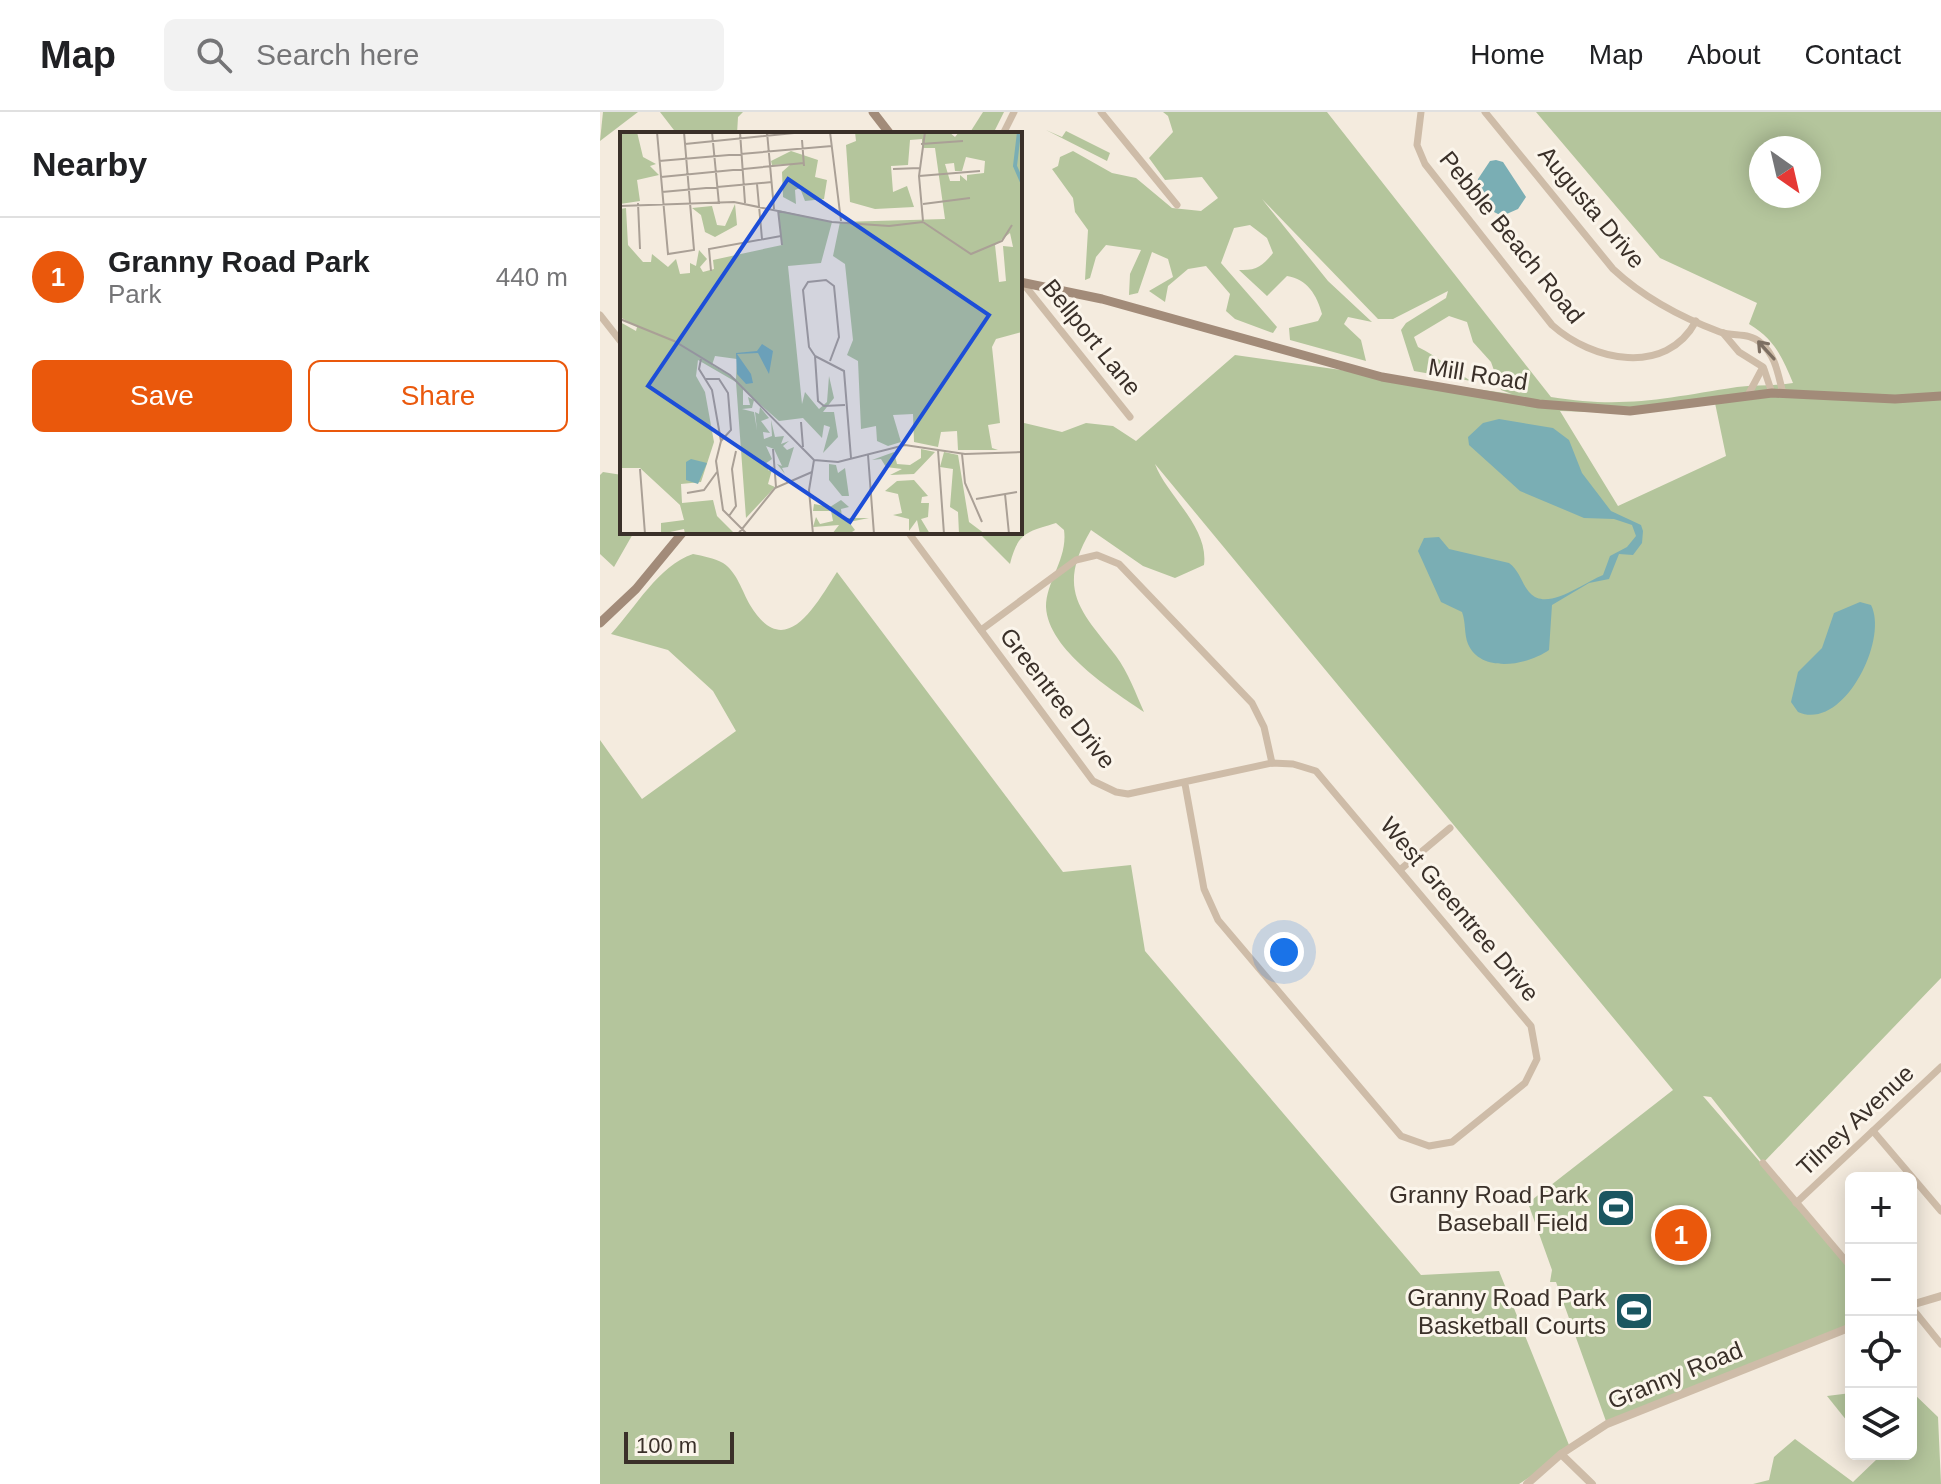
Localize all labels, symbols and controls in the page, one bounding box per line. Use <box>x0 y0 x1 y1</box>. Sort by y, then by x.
search box <box>164 19 724 91</box>
icon: search <box>192 33 236 77</box>
text: Map <box>40 34 116 76</box>
text: Search here <box>256 38 419 71</box>
text: Home <box>1470 39 1545 70</box>
text: Map <box>1589 39 1643 70</box>
text: About <box>1687 39 1761 70</box>
text: Contact <box>1805 39 1901 70</box>
inset map <box>620 132 1022 534</box>
north arrow <box>1749 136 1821 208</box>
street label: Augusta Drive <box>1533 141 1651 273</box>
text: Nearby <box>32 145 147 183</box>
street label: Pebble Beach Road <box>1434 146 1590 328</box>
text: Granny Road Park <box>108 245 370 278</box>
text: 1 <box>51 262 65 292</box>
text: 440 m <box>496 262 568 292</box>
street label: Bellport Lane <box>1037 274 1147 400</box>
text: Park <box>108 279 161 309</box>
one-way arrow <box>1757 340 1775 360</box>
street label: Mill Road <box>1426 353 1530 395</box>
button: Save <box>32 360 292 432</box>
button: Share <box>308 360 568 432</box>
street label: Greentree Drive <box>995 622 1121 774</box>
street label: West Greentree Drive <box>1375 812 1545 1006</box>
your location <box>1264 932 1304 972</box>
street label: Tilney Avenue <box>1791 1059 1919 1181</box>
map controls <box>1845 1172 1917 1460</box>
button: + <box>1845 1172 1917 1244</box>
place label: Granny Road Park Baseball Field <box>1389 1181 1589 1236</box>
sports icon: Granny Road Park Baseball Field <box>1595 1187 1637 1229</box>
pin: 1 <box>1655 1205 1707 1265</box>
button: − <box>1845 1244 1917 1316</box>
place label: Granny Road Park Basketball Courts <box>1407 1284 1607 1339</box>
sports icon: Granny Road Park Basketball Courts <box>1613 1290 1655 1332</box>
button: locate <box>1845 1316 1917 1388</box>
street label: Granny Road <box>1604 1336 1746 1414</box>
button: layers <box>1845 1388 1917 1460</box>
scale bar <box>624 1428 734 1464</box>
text: 100 m <box>636 1433 697 1458</box>

